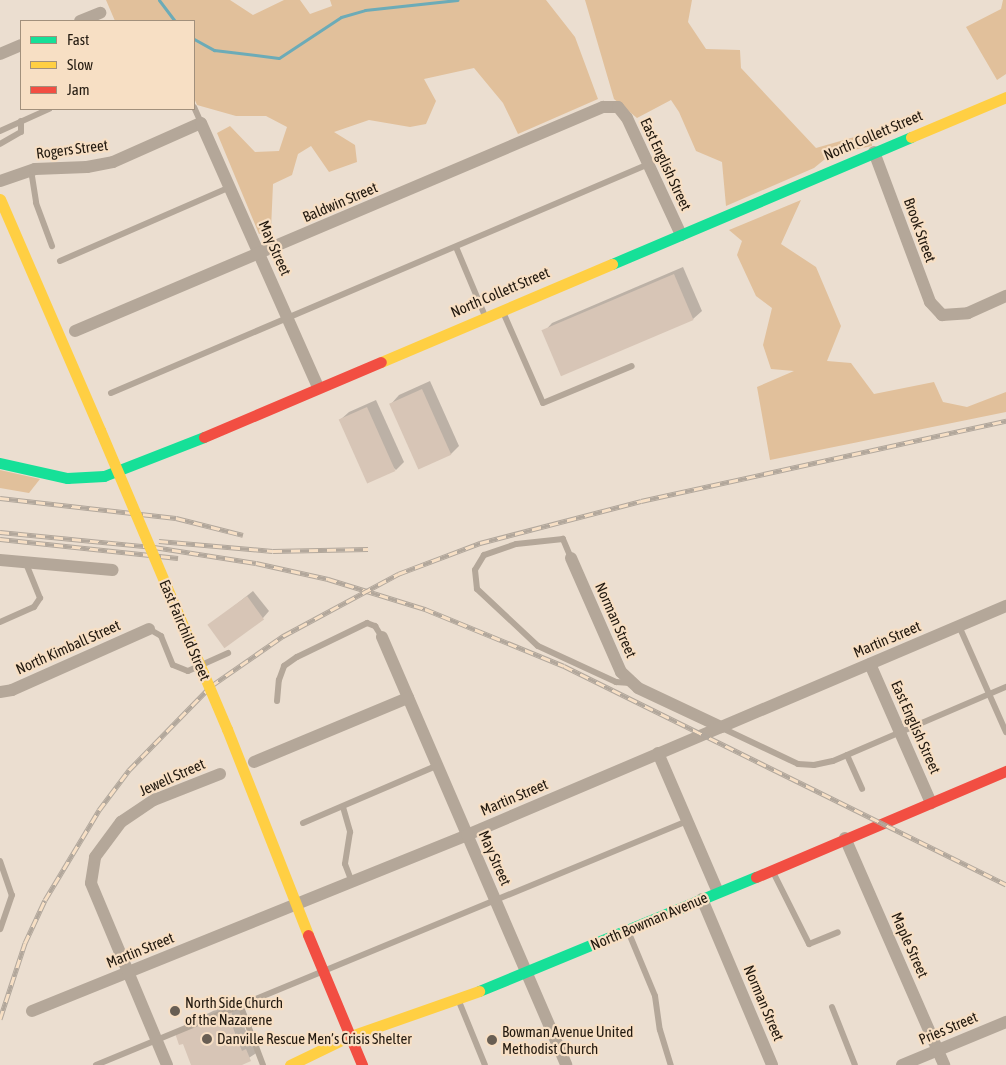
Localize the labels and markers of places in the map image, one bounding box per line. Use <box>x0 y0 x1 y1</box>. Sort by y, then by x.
place label: North Side Church of the Nazarene <box>185 993 283 1028</box>
marker: North Side Church of the Nazarene <box>169 1005 181 1017</box>
place label: Bowman Avenue United Methodist Church <box>502 1022 633 1057</box>
place label: Danville Rescue Men’s Crisis Shelter <box>217 1030 412 1048</box>
marker: Danville Rescue Men’s Crisis Shelter <box>201 1033 213 1045</box>
marker: Bowman Avenue United Methodist Church <box>486 1034 498 1046</box>

